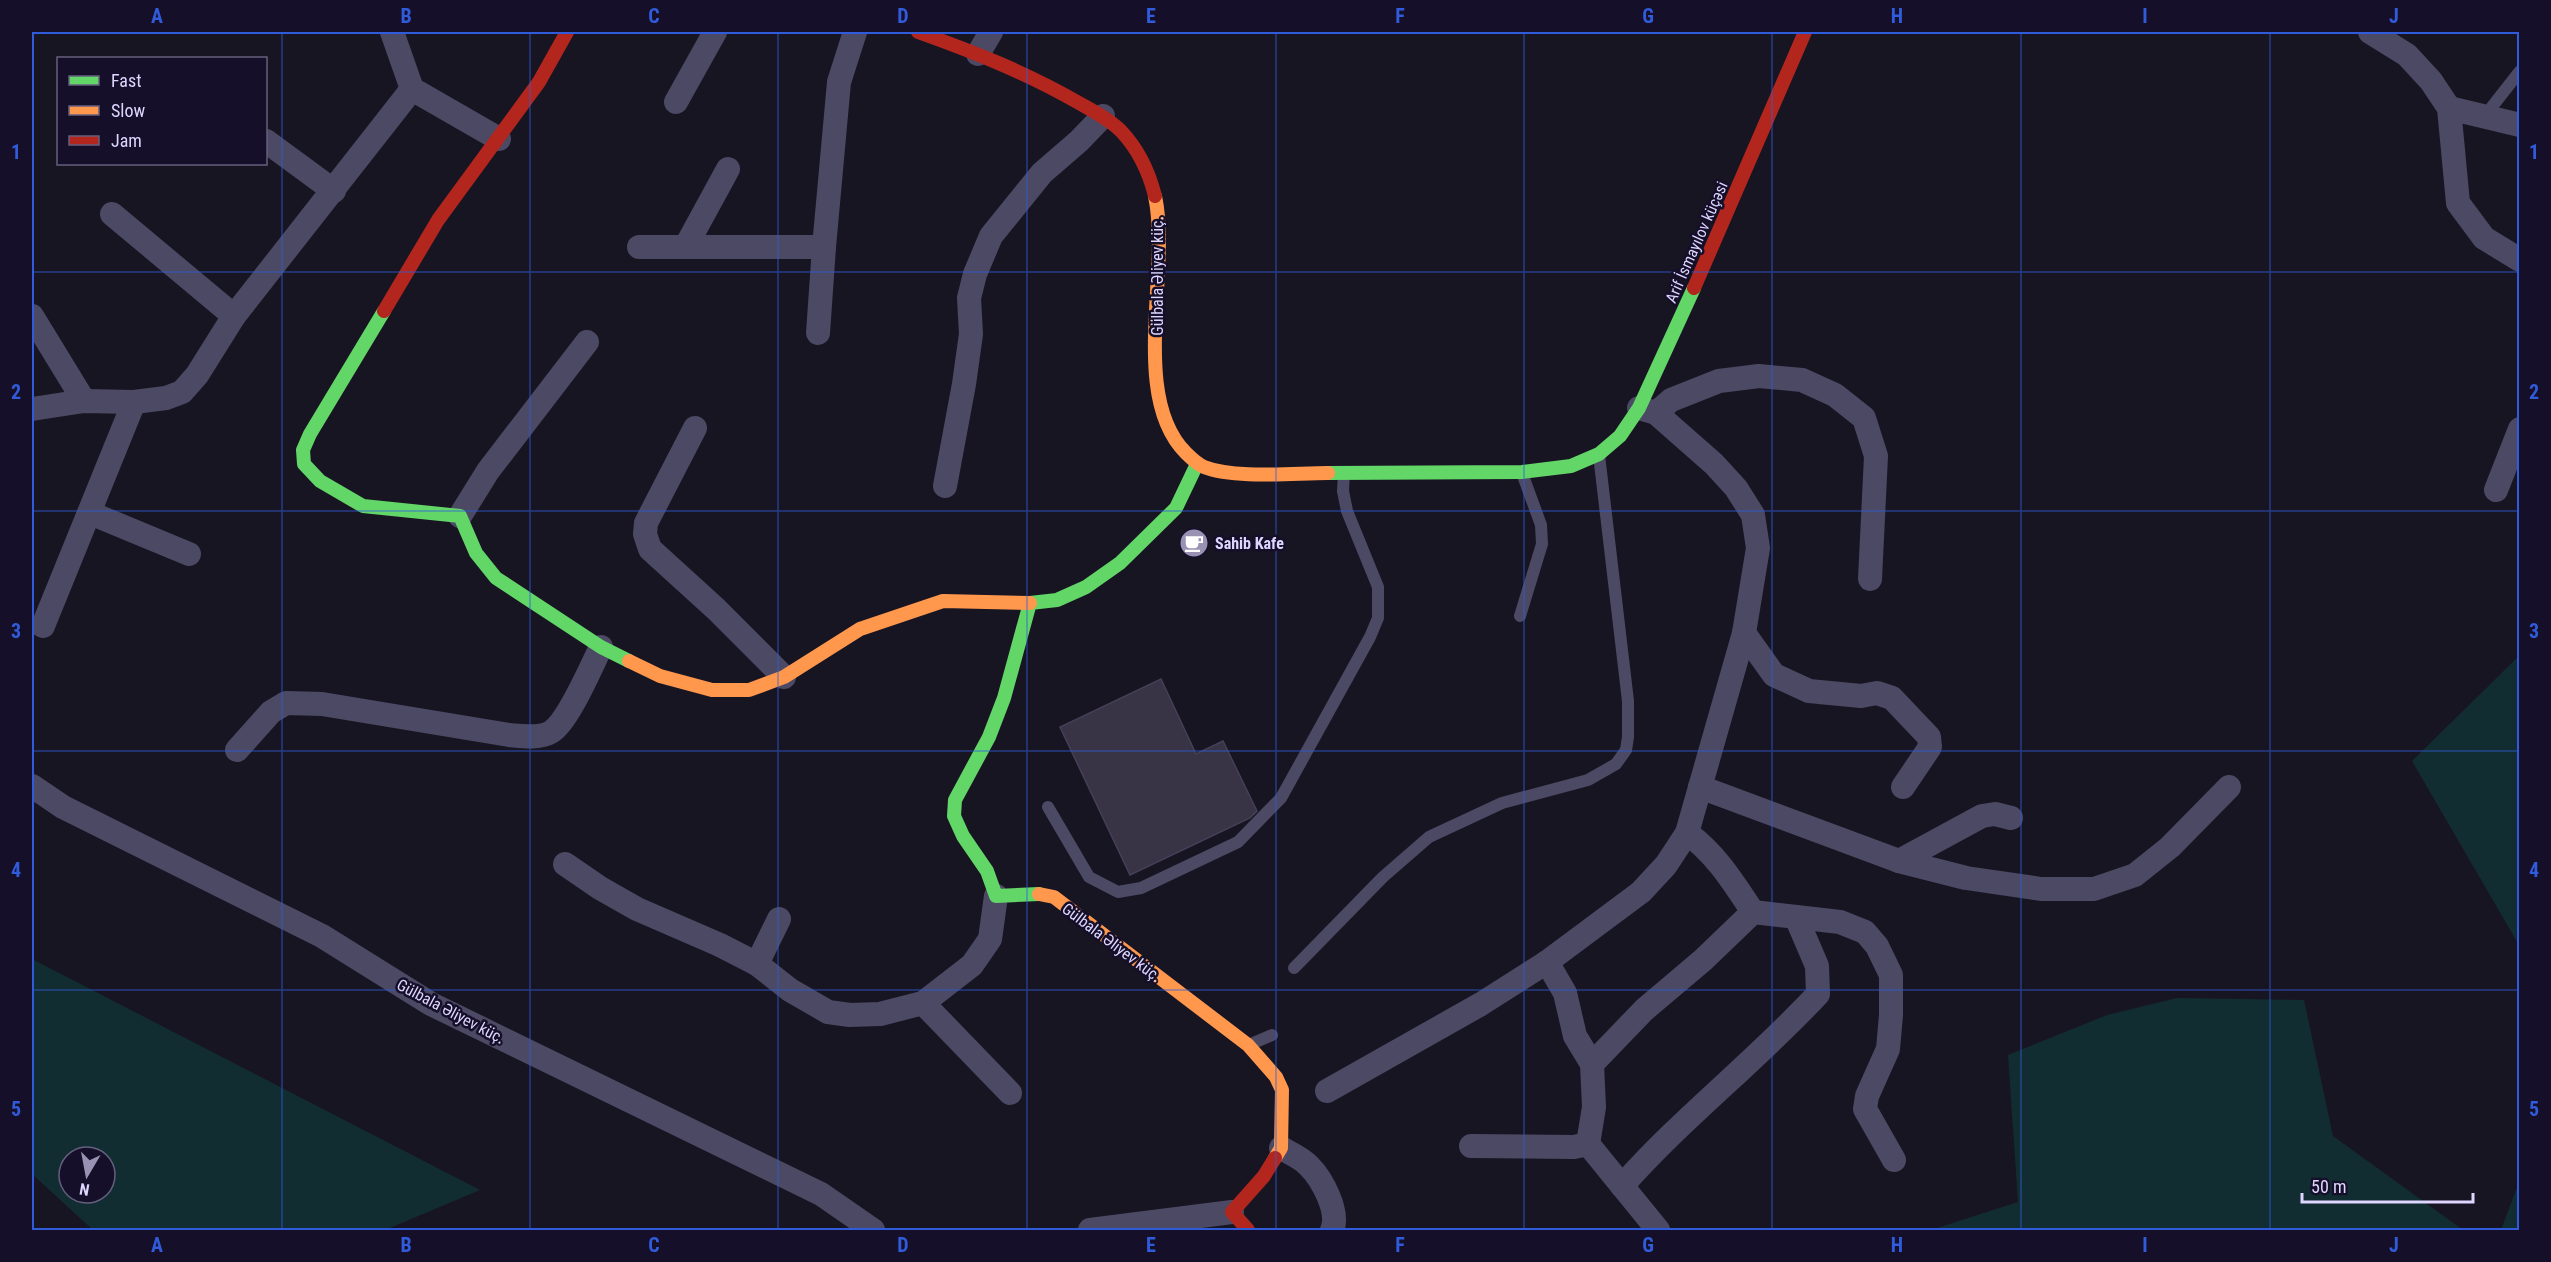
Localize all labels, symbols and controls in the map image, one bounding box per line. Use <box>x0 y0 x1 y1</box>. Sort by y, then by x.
text: A <box>151 4 163 28</box>
text: B <box>400 4 412 28</box>
text: C <box>648 4 660 28</box>
text: D <box>897 4 909 28</box>
text: E <box>1146 4 1156 28</box>
text: F <box>1395 4 1405 28</box>
text: G <box>1642 4 1654 28</box>
text: H <box>1891 4 1903 28</box>
text: I <box>2142 4 2148 28</box>
text: J <box>2389 4 2399 28</box>
legend <box>57 57 267 165</box>
text: Fast <box>111 70 142 91</box>
text: Slow <box>111 100 146 121</box>
text: Jam <box>111 130 142 151</box>
text: 1 <box>11 140 21 164</box>
text: 1 <box>2529 140 2539 164</box>
street label: Arif İsmayılov küçəsi <box>1661 179 1732 306</box>
street label: Gülbala Əliyev küç. <box>1148 216 1167 336</box>
text: 2 <box>11 380 21 404</box>
text: 2 <box>2529 380 2539 404</box>
cafe icon: Sahib Kafe <box>1178 527 1210 559</box>
place label: Sahib Kafe <box>1215 534 1284 553</box>
text: 3 <box>11 619 21 643</box>
text: 3 <box>2529 619 2539 643</box>
text: 4 <box>11 858 21 882</box>
text: 4 <box>2529 858 2539 882</box>
street label: Gülbala Əliyev küç. <box>1058 899 1165 986</box>
street label: Gülbala Əliyev küç. <box>394 975 508 1048</box>
text: 5 <box>11 1097 21 1121</box>
text: 5 <box>2529 1097 2539 1121</box>
north arrow <box>57 1145 117 1205</box>
scale bar <box>2302 1166 2473 1204</box>
text: 50 m <box>2311 1176 2346 1197</box>
text: N <box>78 1179 91 1199</box>
text: A <box>151 1233 163 1257</box>
text: B <box>400 1233 412 1257</box>
text: C <box>648 1233 660 1257</box>
text: D <box>897 1233 909 1257</box>
text: E <box>1146 1233 1156 1257</box>
text: F <box>1395 1233 1405 1257</box>
text: G <box>1642 1233 1654 1257</box>
text: H <box>1891 1233 1903 1257</box>
text: I <box>2142 1233 2148 1257</box>
text: J <box>2389 1233 2399 1257</box>

